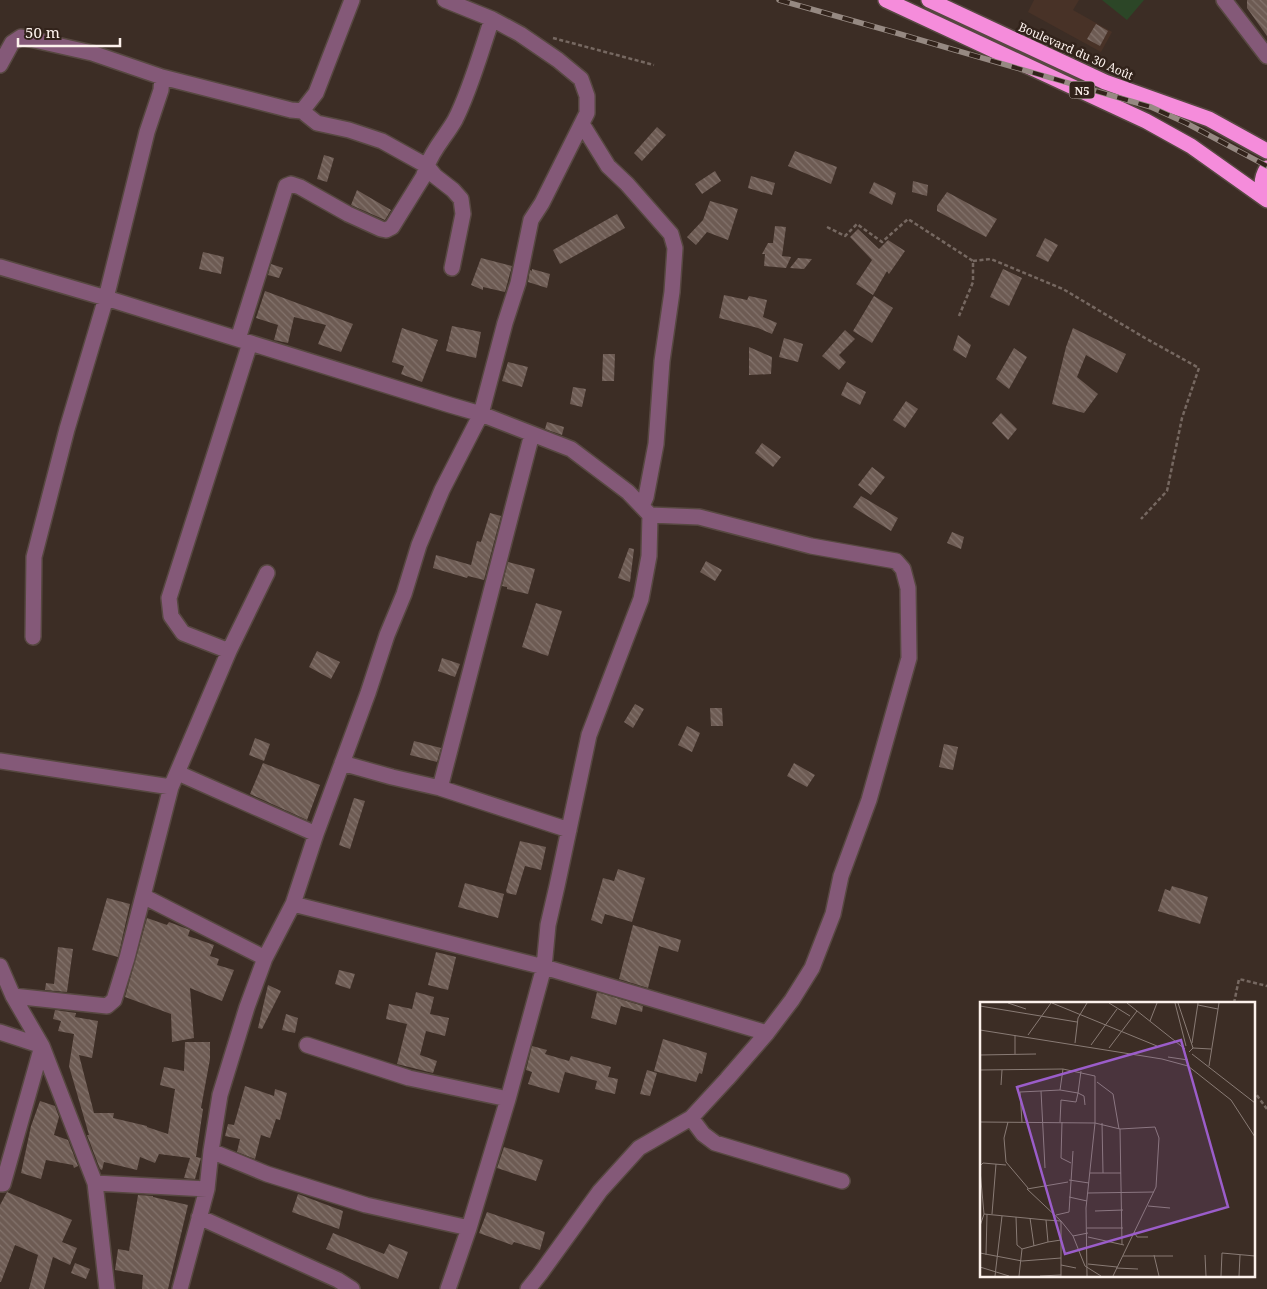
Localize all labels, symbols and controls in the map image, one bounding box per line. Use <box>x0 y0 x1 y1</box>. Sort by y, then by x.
scale bar <box>18 15 120 47</box>
street label: Boulevard du 30 Août <box>1016 18 1136 84</box>
text: 50 m <box>25 22 60 42</box>
road number: N5 <box>1070 82 1094 98</box>
inset map <box>980 1002 1254 1276</box>

